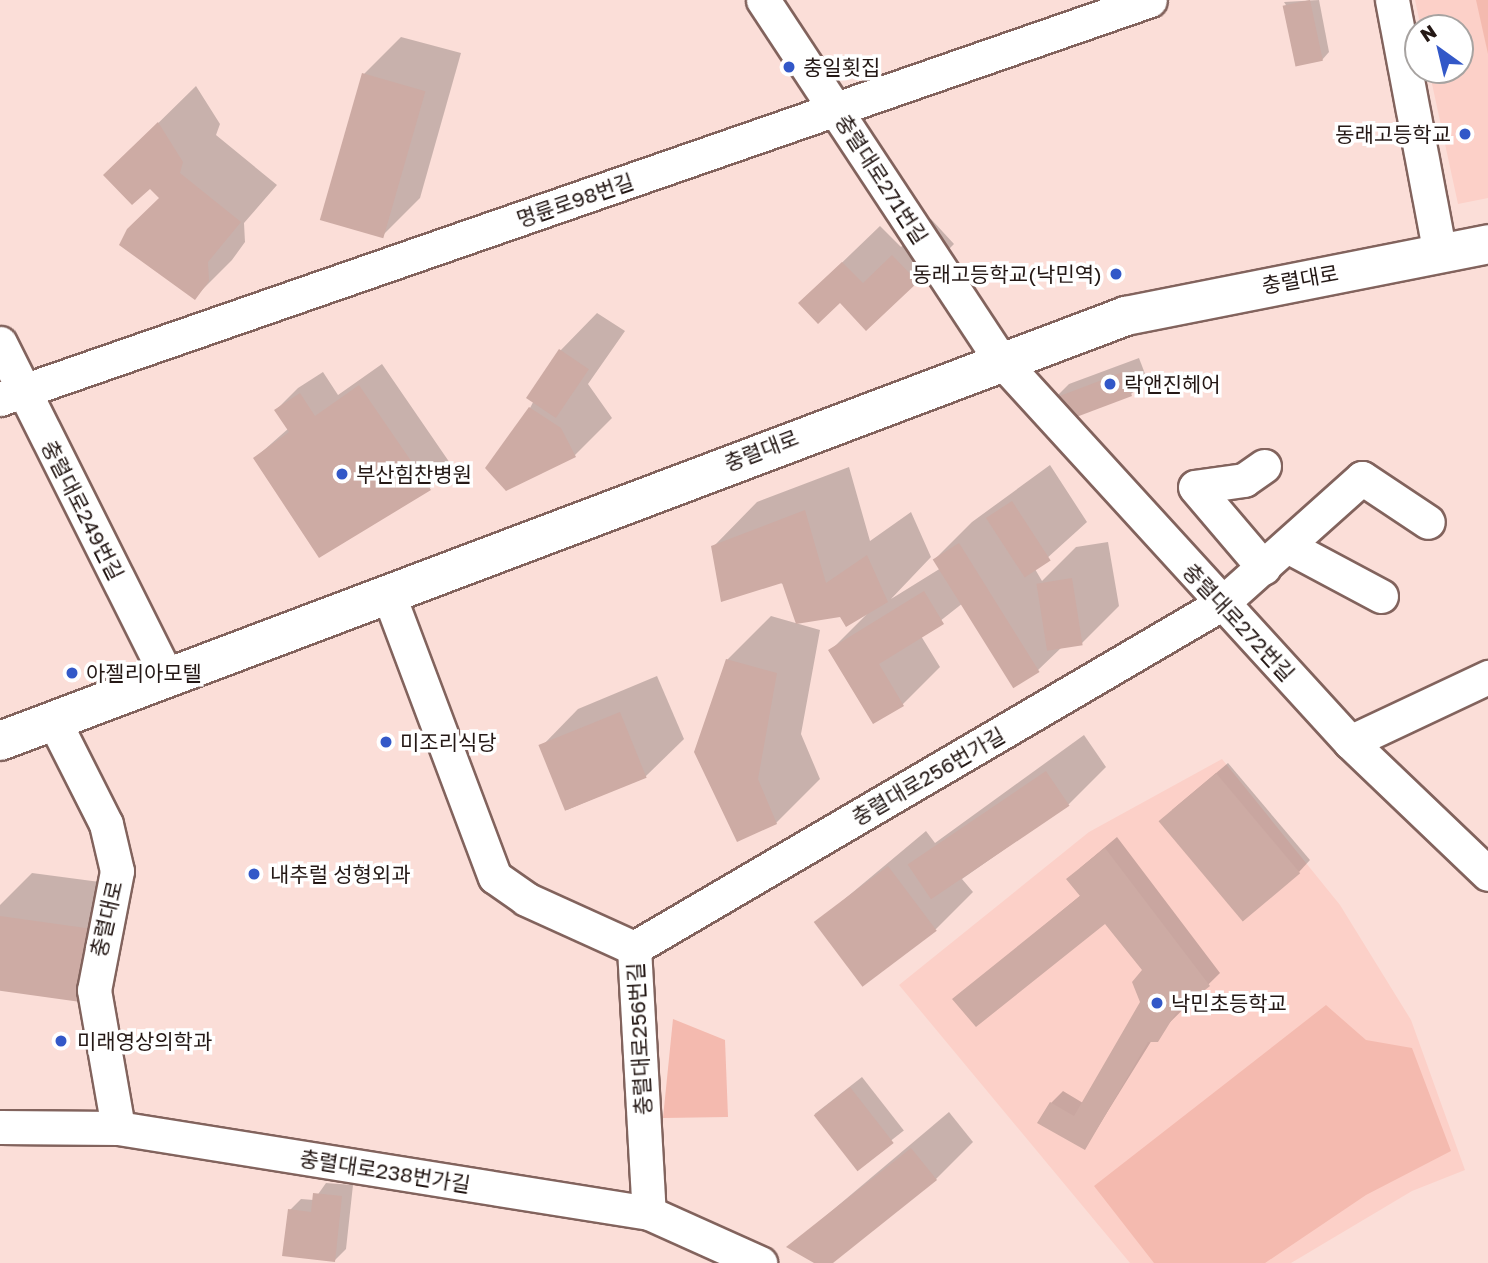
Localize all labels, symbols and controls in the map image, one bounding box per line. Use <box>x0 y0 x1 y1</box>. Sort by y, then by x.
north arrow <box>1404 14 1474 84</box>
text: N <box>1416 19 1441 46</box>
place label: 충일횟집 <box>803 54 880 80</box>
marker: 충일횟집 <box>781 59 797 75</box>
street label: 충렬대로271번길 <box>831 109 933 249</box>
place label: 동래고등학교 <box>1335 121 1451 147</box>
marker: 동래고등학교 <box>1457 126 1473 142</box>
street label: 명륜로98번길 <box>513 168 637 232</box>
street label: 충렬대로 <box>1260 260 1340 298</box>
place label: 동래고등학교(낙민역) <box>912 261 1102 287</box>
marker: 동래고등학교(낙민역) <box>1108 266 1124 282</box>
place label: 락앤진헤어 <box>1124 371 1221 397</box>
marker: 락앤진헤어 <box>1102 376 1118 392</box>
street label: 충렬대로 <box>720 424 802 476</box>
street label: 충렬대로249번길 <box>37 436 129 584</box>
place label: 부산힘찬병원 <box>356 461 472 487</box>
marker: 부산힘찬병원 <box>334 466 350 482</box>
street label: 충렬대로272번길 <box>1178 558 1300 686</box>
place label: 아젤리아모텔 <box>86 660 202 686</box>
marker: 아젤리아모텔 <box>64 665 80 681</box>
street label: 충렬대로256번가길 <box>847 722 1009 830</box>
place label: 미조리식당 <box>400 729 497 755</box>
marker: 미조리식당 <box>378 734 394 750</box>
place label: 내추럴 성형외과 <box>270 861 410 887</box>
marker: 내추럴 성형외과 <box>244 864 264 884</box>
street label: 충렬대로 <box>85 879 127 959</box>
street label: 충렬대로256번길 <box>622 962 656 1116</box>
place label: 낙민초등학교 <box>1171 990 1287 1016</box>
marker: 낙민초등학교 <box>1149 995 1165 1011</box>
place label: 미래영상의학과 <box>77 1028 212 1054</box>
marker: 미래영상의학과 <box>51 1031 71 1051</box>
street label: 충렬대로238번가길 <box>298 1145 472 1197</box>

